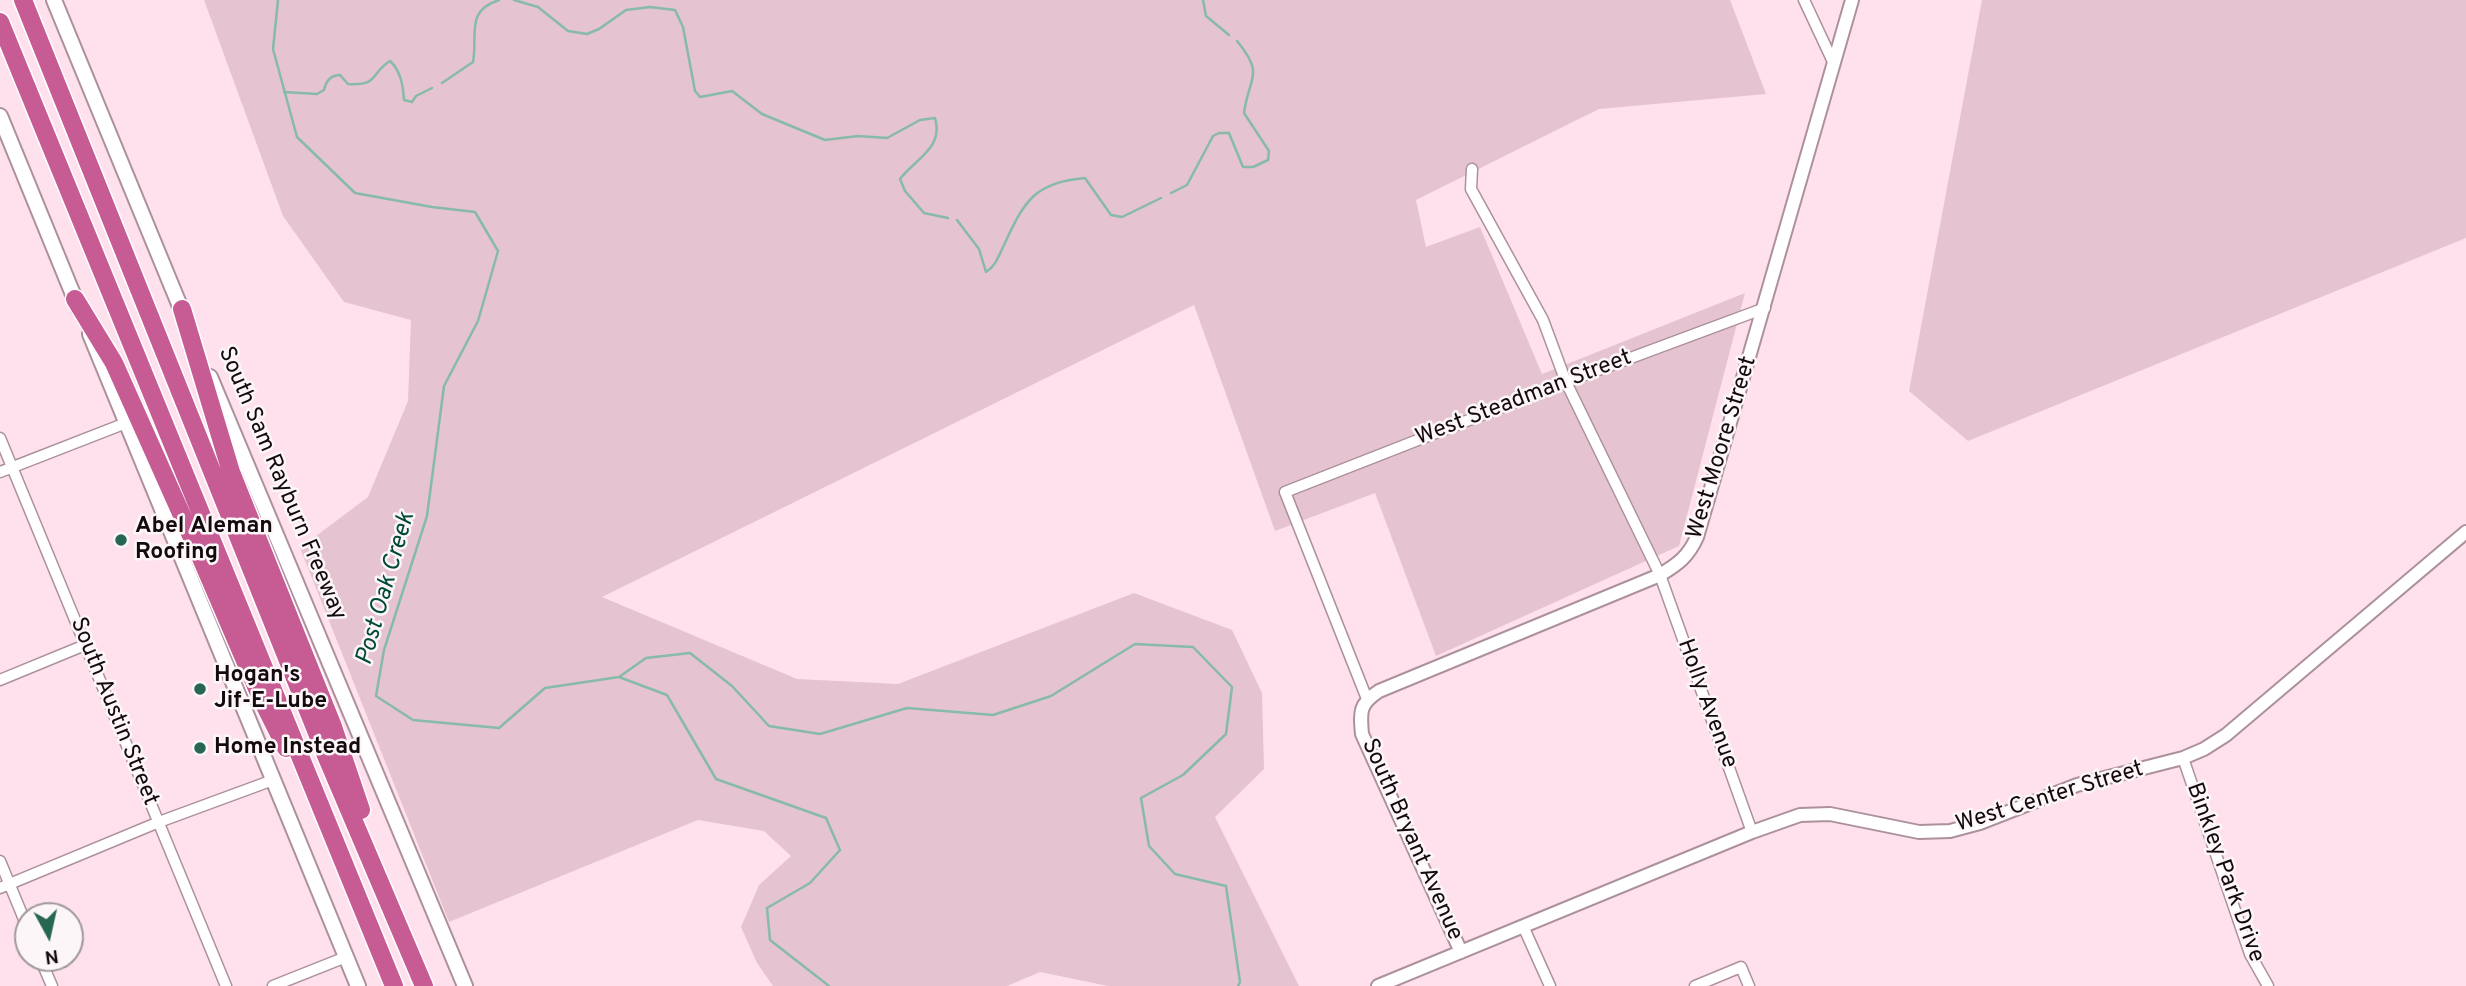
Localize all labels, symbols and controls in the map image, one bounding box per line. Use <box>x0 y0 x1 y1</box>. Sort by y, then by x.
street label: South Sam Rayburn Freeway <box>211 343 351 625</box>
street label: West Steadman Street <box>1412 345 1636 453</box>
street label: West Moore Street <box>1682 353 1764 543</box>
water label: Post Oak Creek <box>351 509 423 669</box>
place label: Abel Aleman Roofing <box>135 513 273 567</box>
marker: Abel Aleman Roofing <box>113 532 129 548</box>
street label: South Austin Street <box>63 614 163 810</box>
street label: Holly Avenue <box>1670 636 1742 772</box>
place label: Hogan's Jif-E-Lube <box>214 662 327 716</box>
marker: Hogan's Jif-E-Lube <box>192 681 208 697</box>
place label: Home Instead <box>214 734 361 762</box>
street label: South Bryant Avenue <box>1354 735 1468 945</box>
marker: Home Instead <box>192 740 208 756</box>
street label: West Center Street <box>1953 756 2147 840</box>
street label: Binkley Park Drive <box>2179 779 2269 967</box>
north arrow <box>14 902 84 972</box>
text: N <box>43 943 60 969</box>

